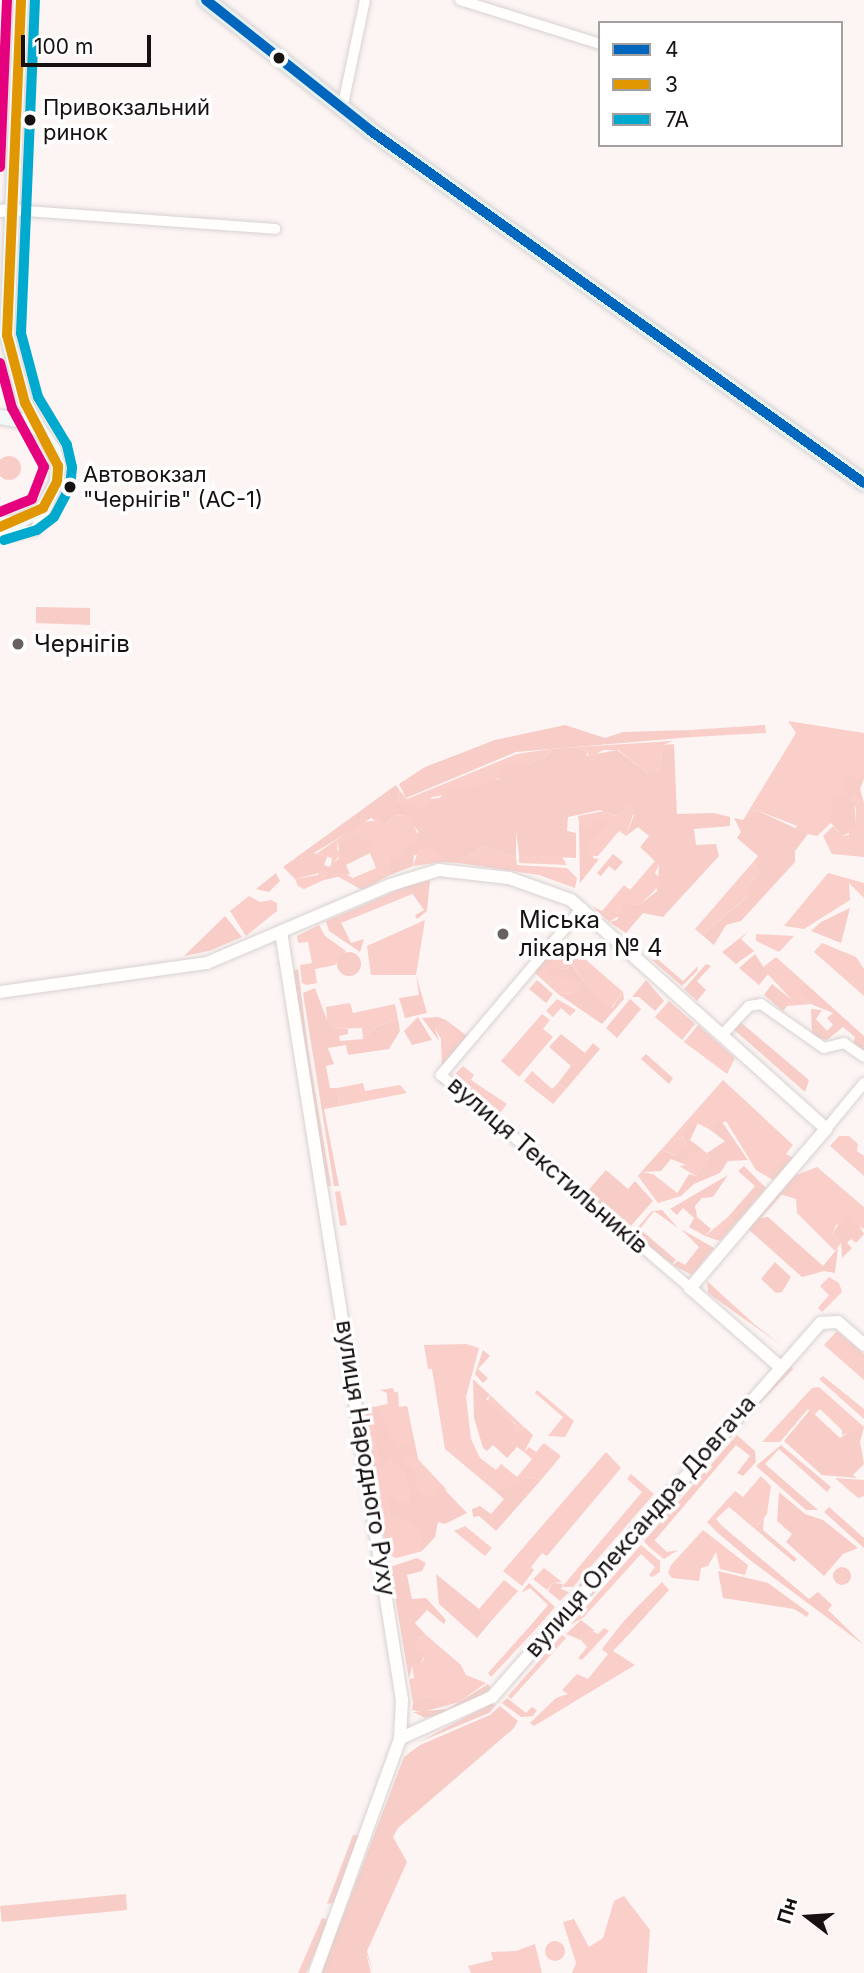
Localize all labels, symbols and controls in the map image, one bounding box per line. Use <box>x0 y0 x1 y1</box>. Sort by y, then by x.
scale bar <box>24 21 154 65</box>
legend <box>598 21 843 147</box>
text: 100 m <box>34 34 93 59</box>
text: 4 <box>665 37 679 62</box>
unlabelled marker <box>272 51 286 65</box>
text: 3 <box>665 72 678 97</box>
place label: Привокзальний ринок <box>43 94 210 146</box>
text: 7А <box>665 107 689 132</box>
marker: Привокзальний ринок <box>23 113 37 127</box>
place label: Автовокзал "Чернігів" (АС-1) <box>83 461 263 512</box>
marker: Автовокзал "Чернігів" (АС-1) <box>63 480 77 494</box>
place label: Чернігів <box>34 630 130 658</box>
marker: Чернігів <box>8 634 28 654</box>
place label: Міська лікарня № 4 <box>519 906 663 962</box>
marker: Міська лікарня № 4 <box>493 924 513 944</box>
street label: вулиця Текстильників <box>442 1070 654 1260</box>
street label: вулиця Народного Руху <box>330 1318 402 1598</box>
street label: вулиця Олександра Довгача <box>518 1389 762 1663</box>
north arrow <box>773 1882 843 1952</box>
text: Пн <box>773 1895 802 1927</box>

